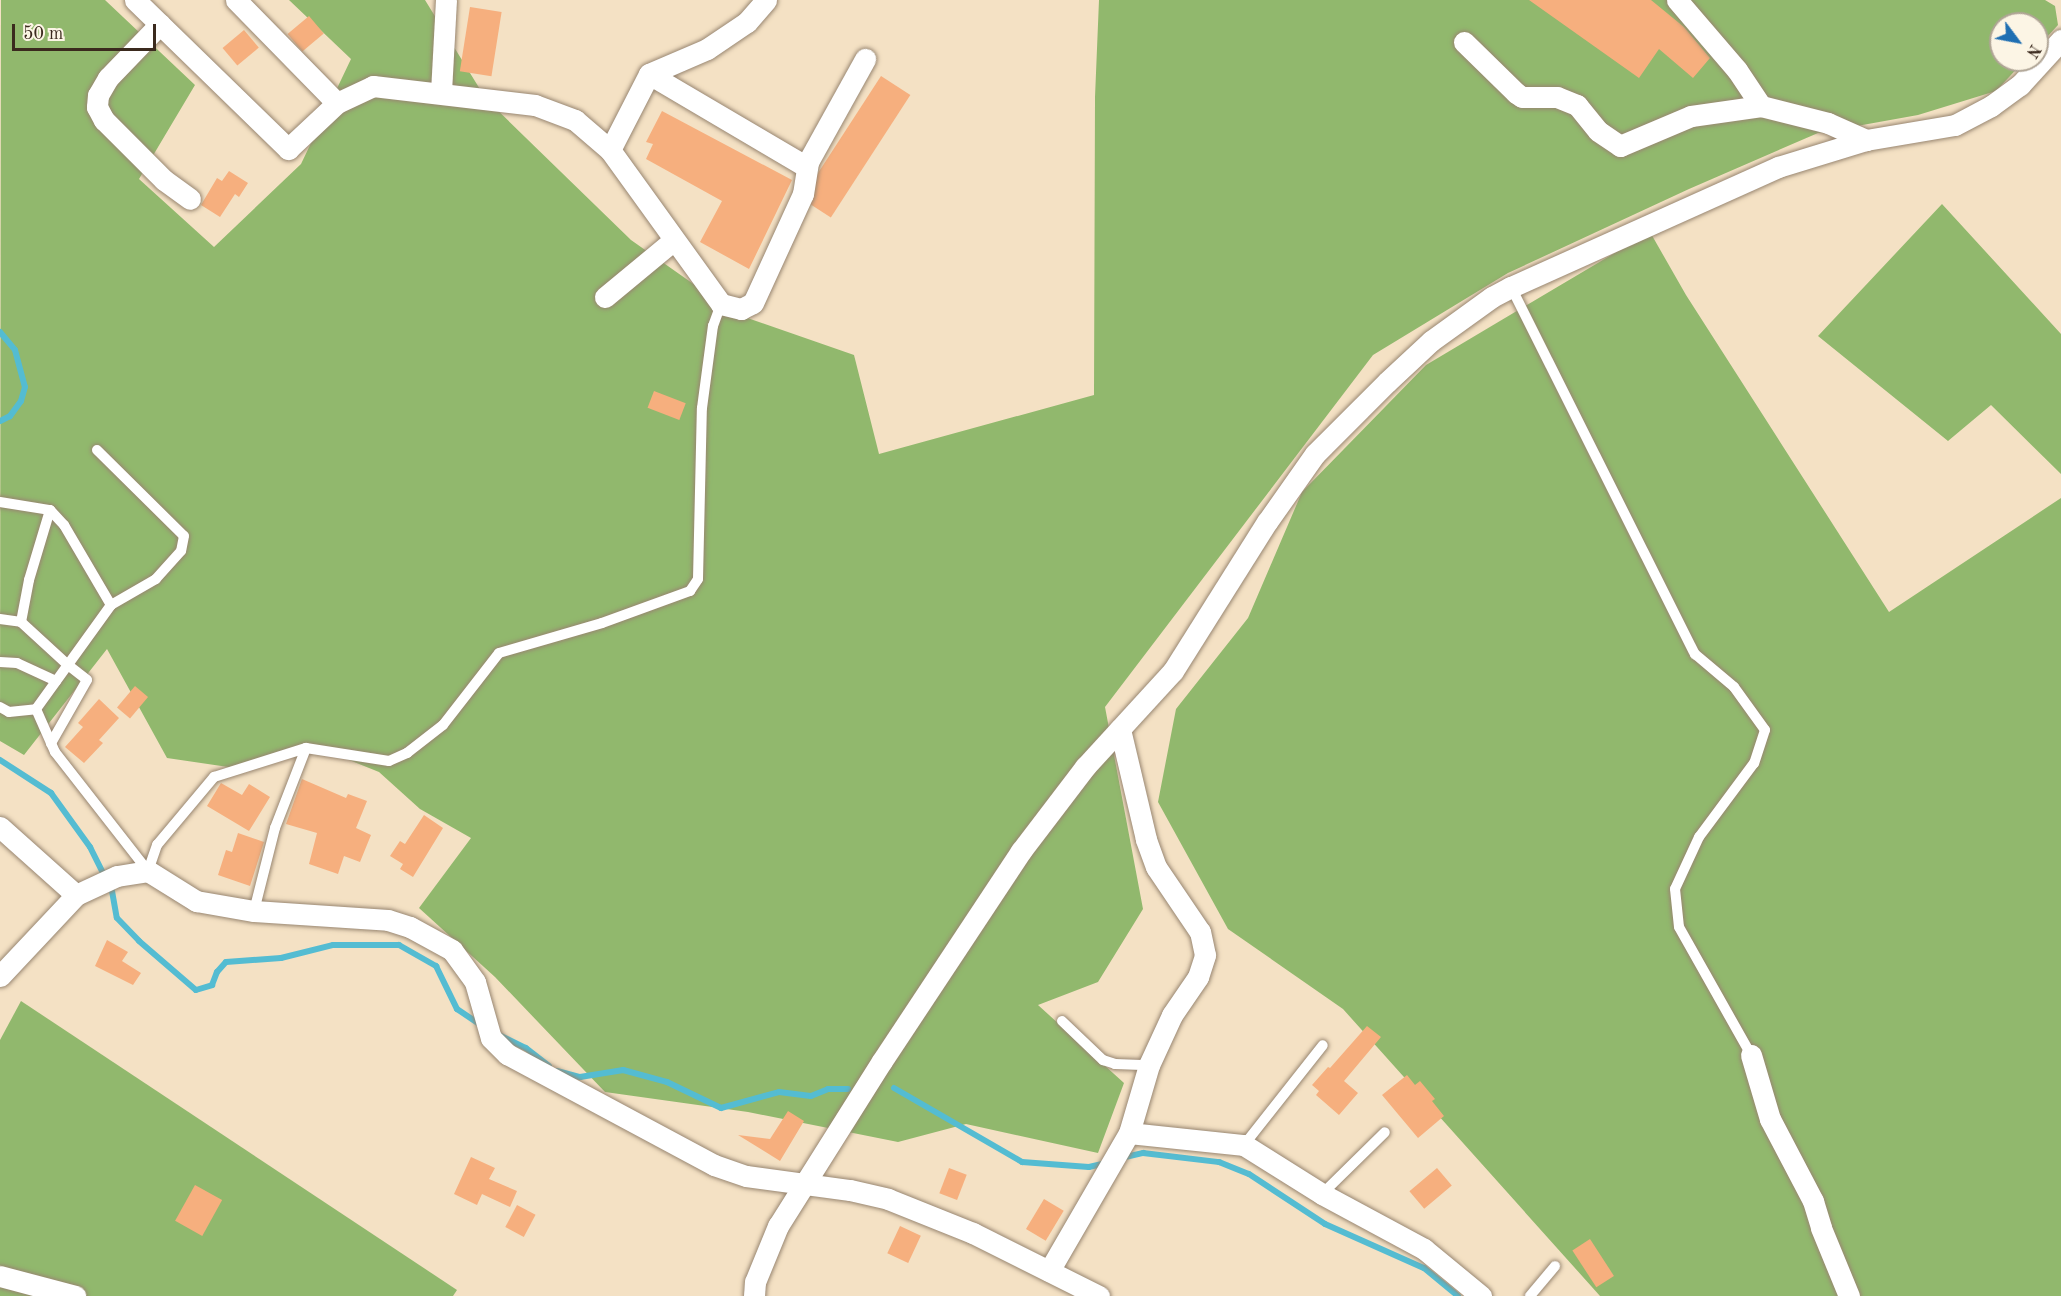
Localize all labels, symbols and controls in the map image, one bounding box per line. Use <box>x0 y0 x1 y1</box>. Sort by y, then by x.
scale bar <box>15 12 159 50</box>
north arrow <box>1989 12 2049 72</box>
text: 50 m <box>23 25 63 43</box>
text: N <box>2023 41 2043 60</box>

